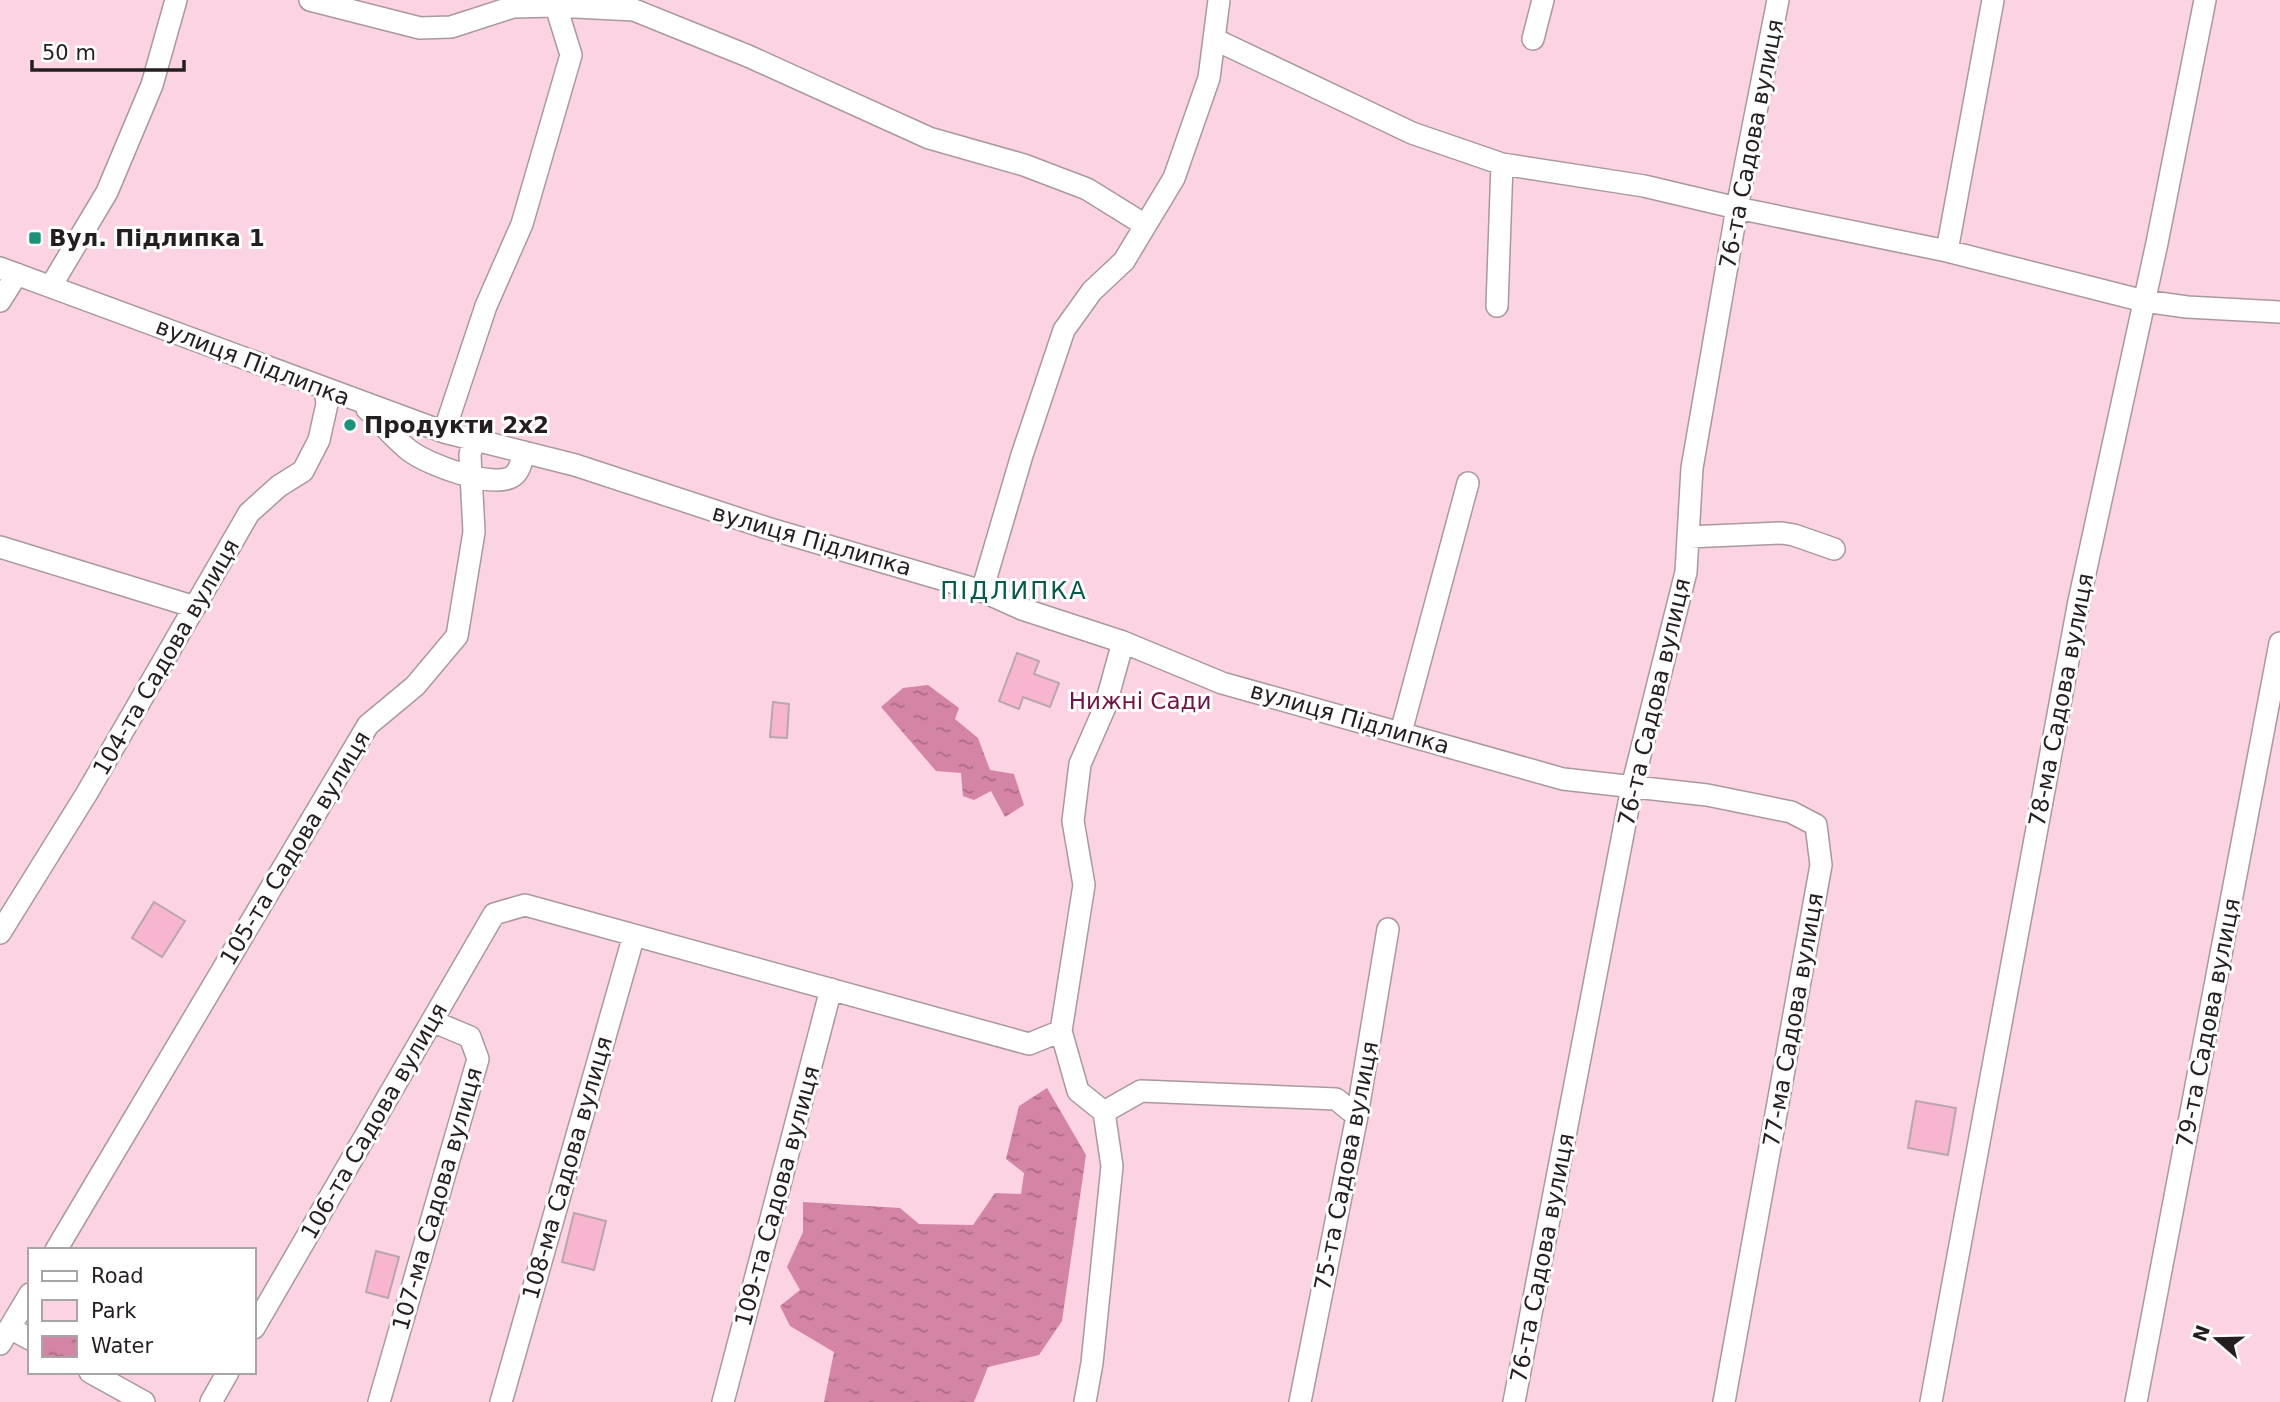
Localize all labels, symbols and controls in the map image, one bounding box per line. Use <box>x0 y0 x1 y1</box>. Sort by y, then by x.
street label: 76-та Садова вулиця <box>1714 17 1788 271</box>
scale bar <box>32 28 184 72</box>
text: 50 m <box>42 41 96 65</box>
place label: Вул. Підлипка 1 <box>49 225 265 251</box>
marker: Вул. Підлипка 1 <box>27 230 43 246</box>
street label: вулиця Підлипка <box>152 313 354 411</box>
place label: Продукти 2х2 <box>364 412 549 438</box>
marker: Продукти 2х2 <box>342 417 358 433</box>
street label: вулиця Підлипка <box>709 499 915 581</box>
street label: 104-та Садова вулиця <box>88 534 244 780</box>
street label: 78-ма Садова вулиця <box>2024 571 2098 829</box>
street label: 76-та Садова вулиця <box>1613 575 1695 829</box>
district label: ПІДЛИПКА <box>940 577 1088 605</box>
street label: вулиця Підлипка <box>1247 677 1453 759</box>
park label: Нижні Сади <box>1069 688 1211 714</box>
street label: 105-та Садова вулиця <box>215 726 375 970</box>
street label: 77-ма Садова вулиця <box>1758 891 1828 1149</box>
street label: 79-та Садова вулиця <box>2171 896 2245 1150</box>
street label: 106-та Садова вулиця <box>296 998 452 1244</box>
street label: 108-ма Садова вулиця <box>517 1034 617 1302</box>
street label: 75-та Садова вулиця <box>1309 1039 1383 1293</box>
street label: 109-та Садова вулиця <box>730 1063 824 1329</box>
street label: 107-ма Садова вулиця <box>387 1065 487 1333</box>
street label: 76-та Садова вулиця <box>1505 1131 1579 1385</box>
legend <box>28 1248 256 1374</box>
text: Road <box>91 1264 144 1288</box>
text: Park <box>91 1299 137 1323</box>
north arrow <box>2182 1304 2252 1374</box>
text: N <box>2188 1322 2214 1344</box>
text: Water <box>91 1334 153 1358</box>

